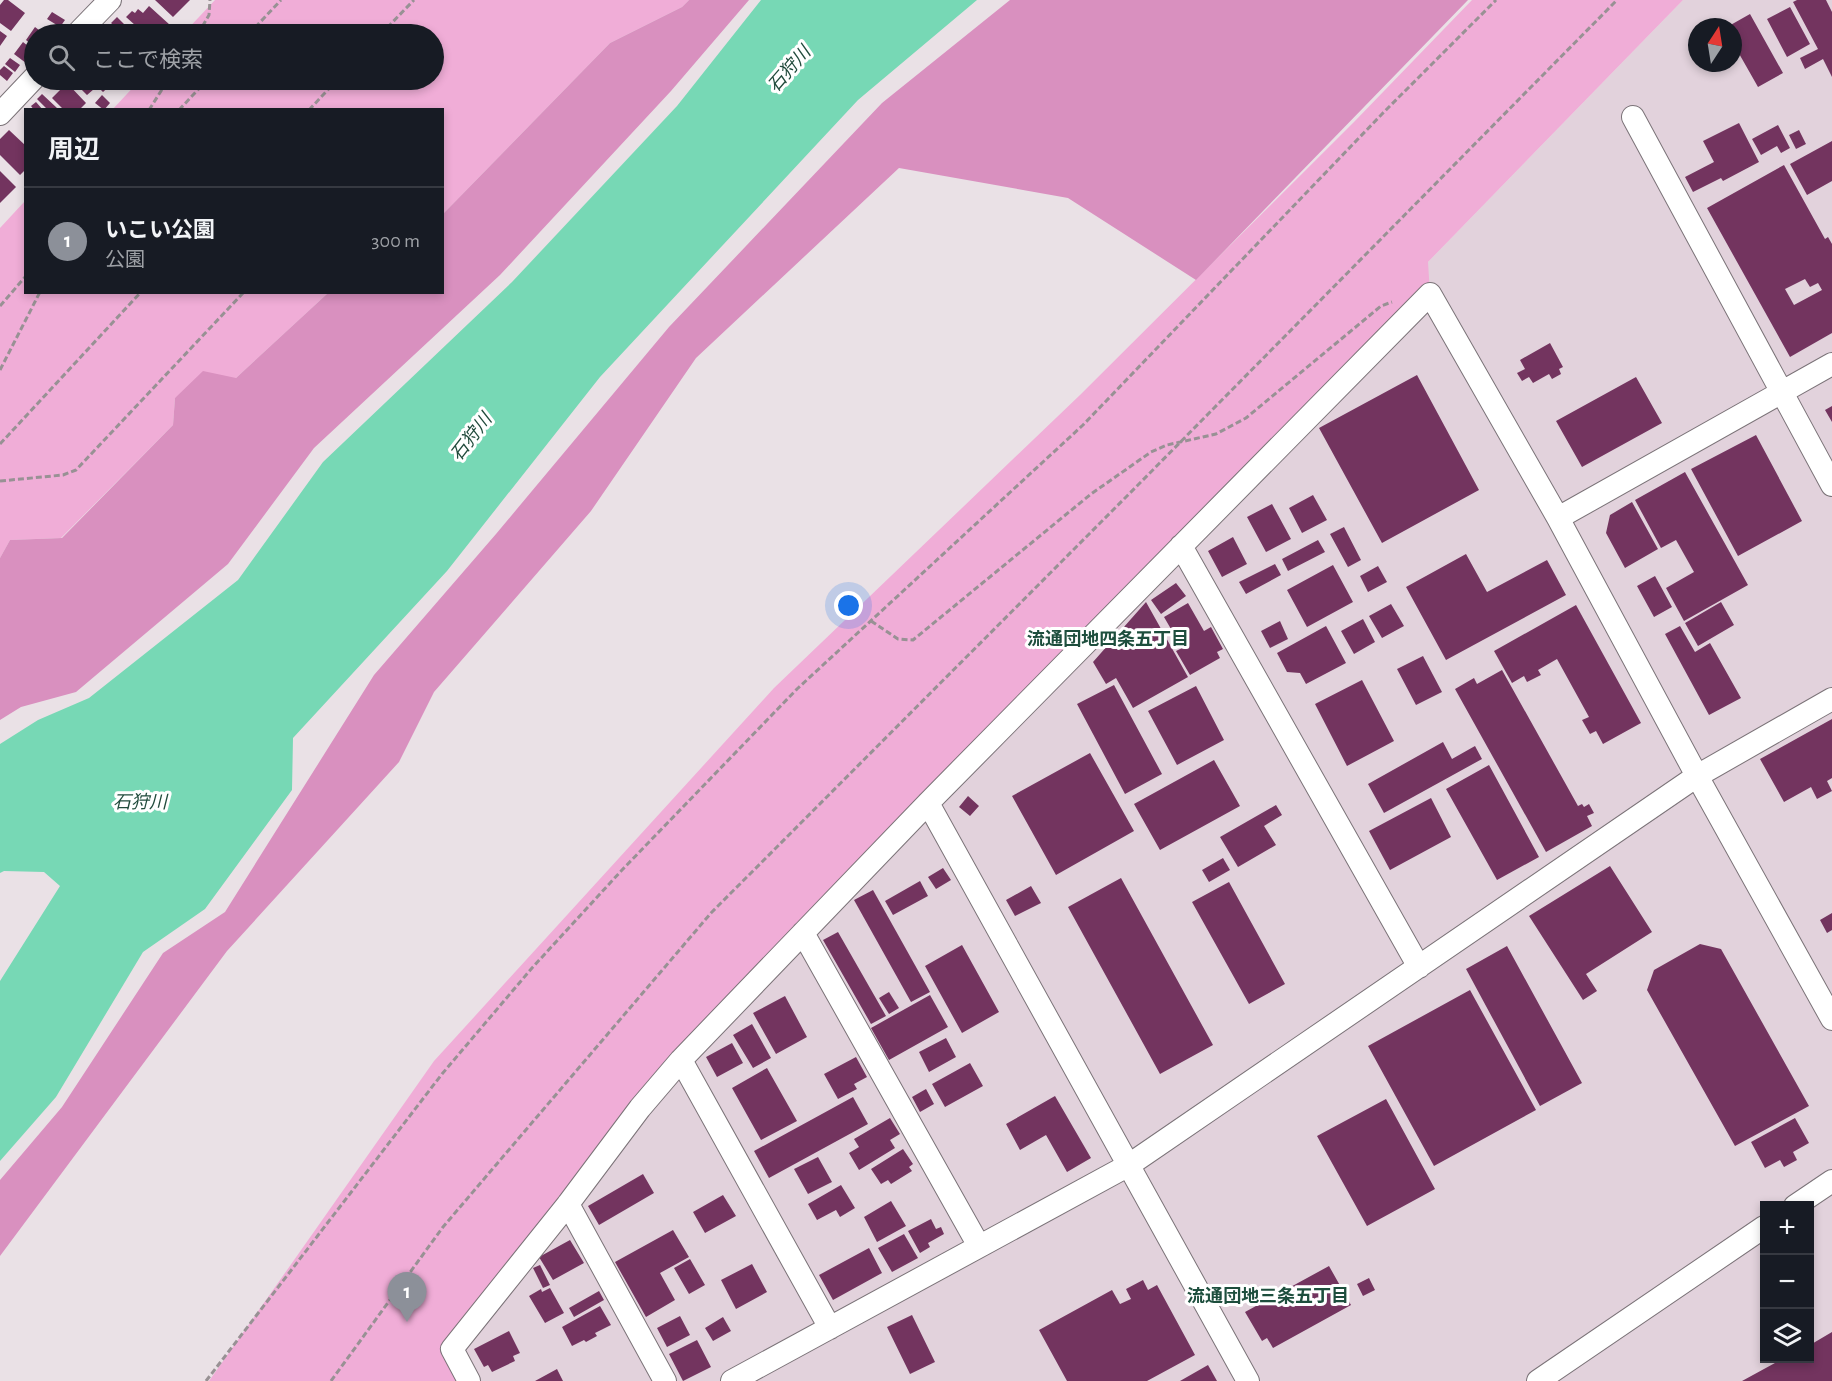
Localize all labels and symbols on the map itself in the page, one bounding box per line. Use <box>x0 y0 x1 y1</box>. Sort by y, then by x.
north arrow <box>1688 18 1742 72</box>
water label: 石狩川 <box>764 41 816 96</box>
water label: 石狩川 <box>446 408 497 464</box>
your location <box>834 591 863 620</box>
district label: 流通団地四条五丁目 <box>1027 629 1189 649</box>
water label: 石狩川 <box>113 792 169 812</box>
pin: 1 <box>388 1272 426 1322</box>
district label: 流通団地三条五丁目 <box>1187 1286 1349 1306</box>

